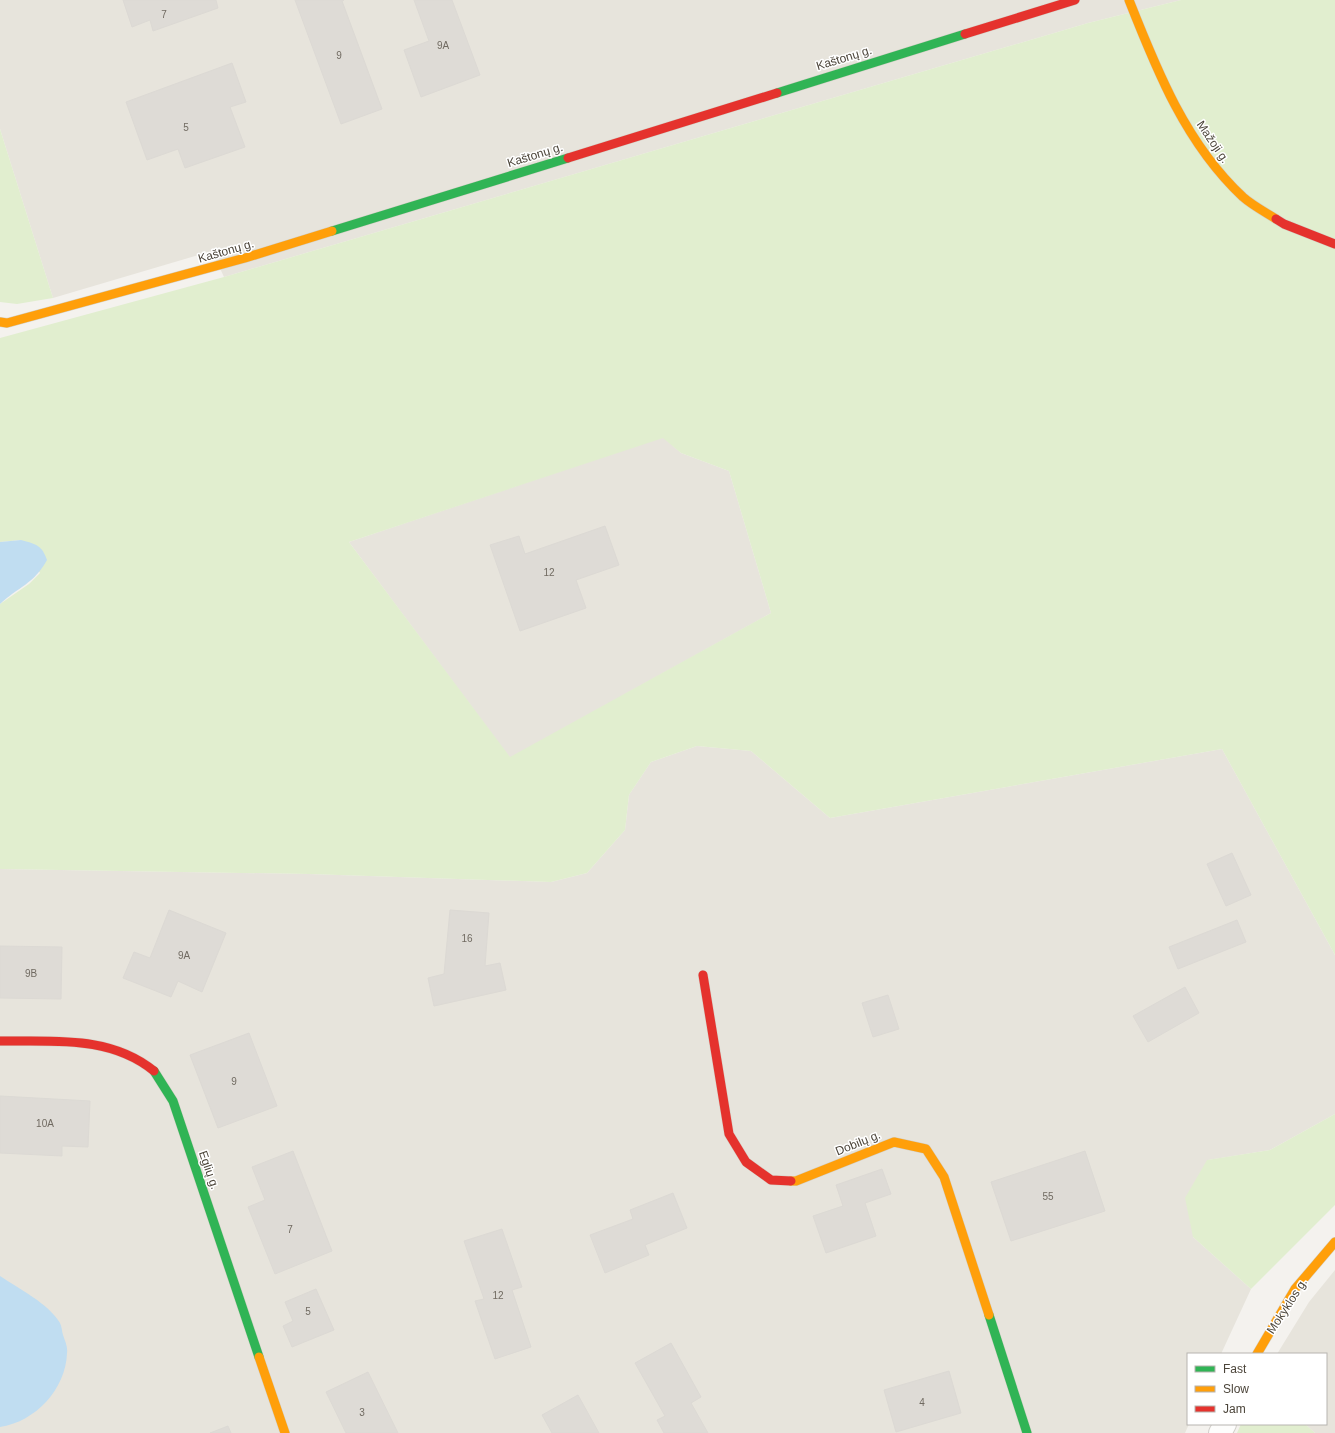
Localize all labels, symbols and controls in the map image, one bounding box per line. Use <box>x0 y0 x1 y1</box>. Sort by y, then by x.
house number: 7 <box>161 9 167 20</box>
house number: 9A <box>437 40 449 51</box>
street label: Kaštonų g. <box>815 43 873 73</box>
house number: 9 <box>336 50 342 61</box>
street label: Mažoji g. <box>1194 118 1232 166</box>
house number: 5 <box>183 122 189 133</box>
street label: Kaštonų g. <box>506 140 564 170</box>
street label: Kaštonų g. <box>196 236 256 266</box>
house number: 12 <box>543 567 555 578</box>
house number: 16 <box>461 933 473 944</box>
house number: 9A <box>178 950 190 961</box>
house number: 9B <box>25 968 37 979</box>
house number: 9 <box>231 1076 237 1087</box>
house number: 10A <box>36 1118 54 1129</box>
street label: Dobilų g. <box>833 1128 883 1158</box>
street label: Eglių g. <box>196 1149 222 1191</box>
house number: 55 <box>1042 1191 1054 1202</box>
house number: 7 <box>287 1224 293 1235</box>
street label: Mokyklos g. <box>1264 1276 1310 1336</box>
house number: 12 <box>492 1290 504 1301</box>
house number: 5 <box>305 1306 311 1317</box>
legend <box>1187 1353 1327 1425</box>
text: Fast <box>1223 1362 1247 1376</box>
text: Slow <box>1223 1382 1249 1396</box>
house number: 4 <box>919 1397 925 1408</box>
text: Jam <box>1223 1402 1246 1416</box>
house number: 3 <box>359 1407 365 1418</box>

